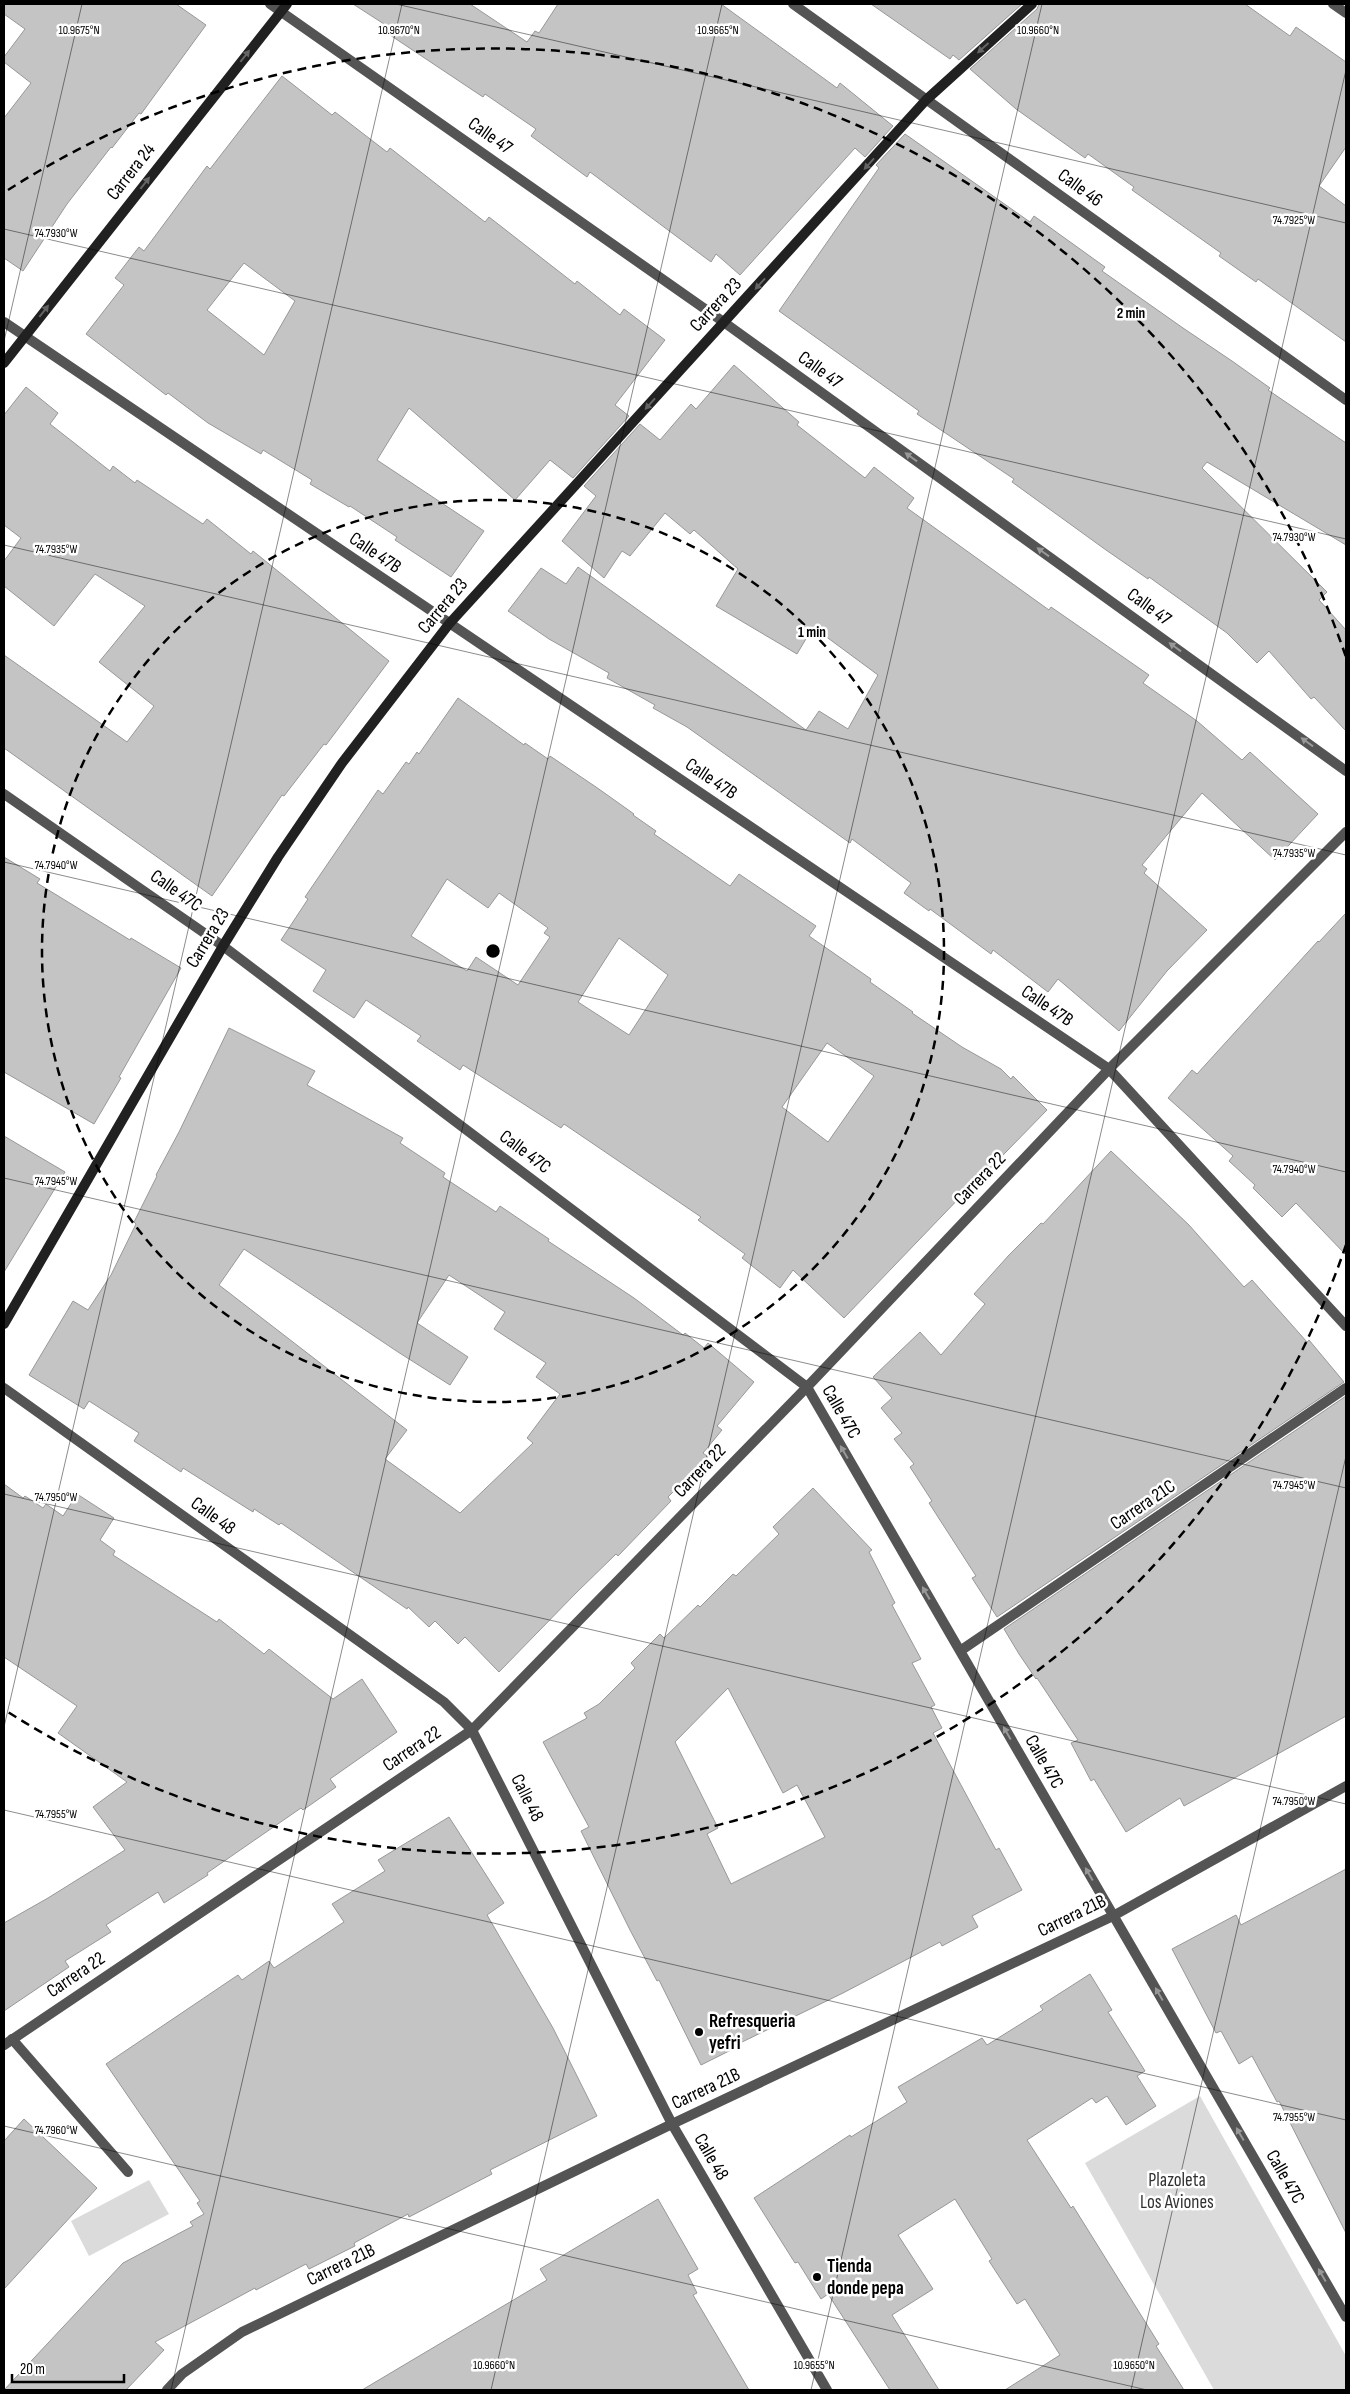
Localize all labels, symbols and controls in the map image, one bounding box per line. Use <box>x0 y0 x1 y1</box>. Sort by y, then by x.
text: 10.9675°N <box>58 23 100 38</box>
text: 10.9670°N <box>378 23 420 38</box>
text: 10.9665°N <box>697 23 739 38</box>
text: 10.9660°N <box>1017 23 1059 38</box>
one-way arrow <box>977 42 989 54</box>
one-way arrow <box>240 49 251 62</box>
street label: Calle 47 <box>463 112 517 160</box>
street label: Carrera 24 <box>102 139 160 205</box>
one-way arrow <box>863 157 874 170</box>
street label: Calle 46 <box>1053 164 1107 212</box>
one-way arrow <box>139 177 150 190</box>
text: 74.7925°W <box>1273 213 1315 228</box>
text: 74.7930°W <box>35 226 78 241</box>
street label: Carrera 23 <box>685 273 747 337</box>
one-way arrow <box>754 278 766 290</box>
text: 2 min <box>1117 304 1145 323</box>
one-way arrow <box>39 305 50 318</box>
street label: Calle 47 <box>793 346 847 394</box>
one-way arrow <box>644 397 656 409</box>
one-way arrow <box>905 452 918 463</box>
street label: Calle 47B <box>345 527 405 579</box>
text: 74.7930°W <box>1273 530 1316 545</box>
text: 74.7935°W <box>35 542 77 557</box>
one-way arrow <box>1037 547 1050 558</box>
street label: Carrera 23 <box>413 573 473 639</box>
street label: Calle 47 <box>1122 583 1176 631</box>
text: 1 min <box>798 623 826 642</box>
one-way arrow <box>1169 642 1182 653</box>
one-way arrow <box>1301 737 1314 748</box>
street label: Calle 47B <box>681 753 741 805</box>
text: 74.7935°W <box>1273 846 1315 861</box>
text: 74.7940°W <box>35 858 78 873</box>
street label: Calle 47C <box>145 865 207 917</box>
street label: Carrera 23 <box>181 904 235 972</box>
centre of rings <box>484 942 502 960</box>
street label: Calle 47B <box>1017 980 1077 1032</box>
street label: Calle 47C <box>495 1125 555 1179</box>
street label: Carrera 22 <box>949 1147 1011 1211</box>
text: 74.7940°W <box>1273 1162 1316 1177</box>
text: 74.7945°W <box>35 1174 77 1189</box>
street label: Calle 47C <box>816 1381 866 1443</box>
street label: Carrera 22 <box>669 1439 731 1503</box>
one-way arrow <box>840 1445 849 1459</box>
street label: Carrera 21C <box>1106 1475 1180 1535</box>
text: 74.7945°W <box>1273 1478 1315 1493</box>
text: 74.7950°W <box>35 1490 78 1505</box>
street label: Calle 48 <box>186 1492 240 1540</box>
one-way arrow <box>921 1586 930 1599</box>
street label: Carrera 22 <box>378 1721 446 1777</box>
one-way arrow <box>1003 1727 1012 1740</box>
street label: Calle 47C <box>1019 1731 1069 1793</box>
street label: Calle 48 <box>505 1770 549 1826</box>
text: 74.7950°W <box>1273 1794 1316 1809</box>
text: 74.7955°W <box>35 1807 77 1822</box>
one-way arrow <box>1084 1867 1093 1880</box>
street label: Carrera 21B <box>1034 1890 1110 1942</box>
street label: Carrera 22 <box>42 1947 110 2003</box>
one-way arrow <box>1154 1987 1163 2000</box>
place label: Refresqueria yefri <box>709 2010 795 2055</box>
marker: Refresqueria yefri <box>693 2026 705 2038</box>
street label: Carrera 21B <box>668 2063 744 2115</box>
text: 74.7955°W <box>1273 2110 1315 2125</box>
text: 74.7960°W <box>34 2123 78 2138</box>
one-way arrow <box>1236 2128 1245 2141</box>
street label: Calle 48 <box>688 2129 734 2185</box>
street label: Calle 47C <box>1260 2146 1310 2208</box>
park label: Plazoleta Los Aviones <box>1140 2169 1214 2214</box>
street label: Carrera 21B <box>303 2239 379 2291</box>
place label: Tienda donde pepa <box>827 2255 904 2300</box>
one-way arrow <box>1317 2268 1326 2282</box>
marker: Tienda donde pepa <box>811 2271 823 2283</box>
scale bar <box>12 2352 125 2384</box>
text: 10.9660°N <box>473 2358 515 2373</box>
text: 10.9655°N <box>793 2358 835 2373</box>
text: 10.9650°N <box>1113 2358 1155 2373</box>
text: 20 m <box>20 2360 45 2379</box>

